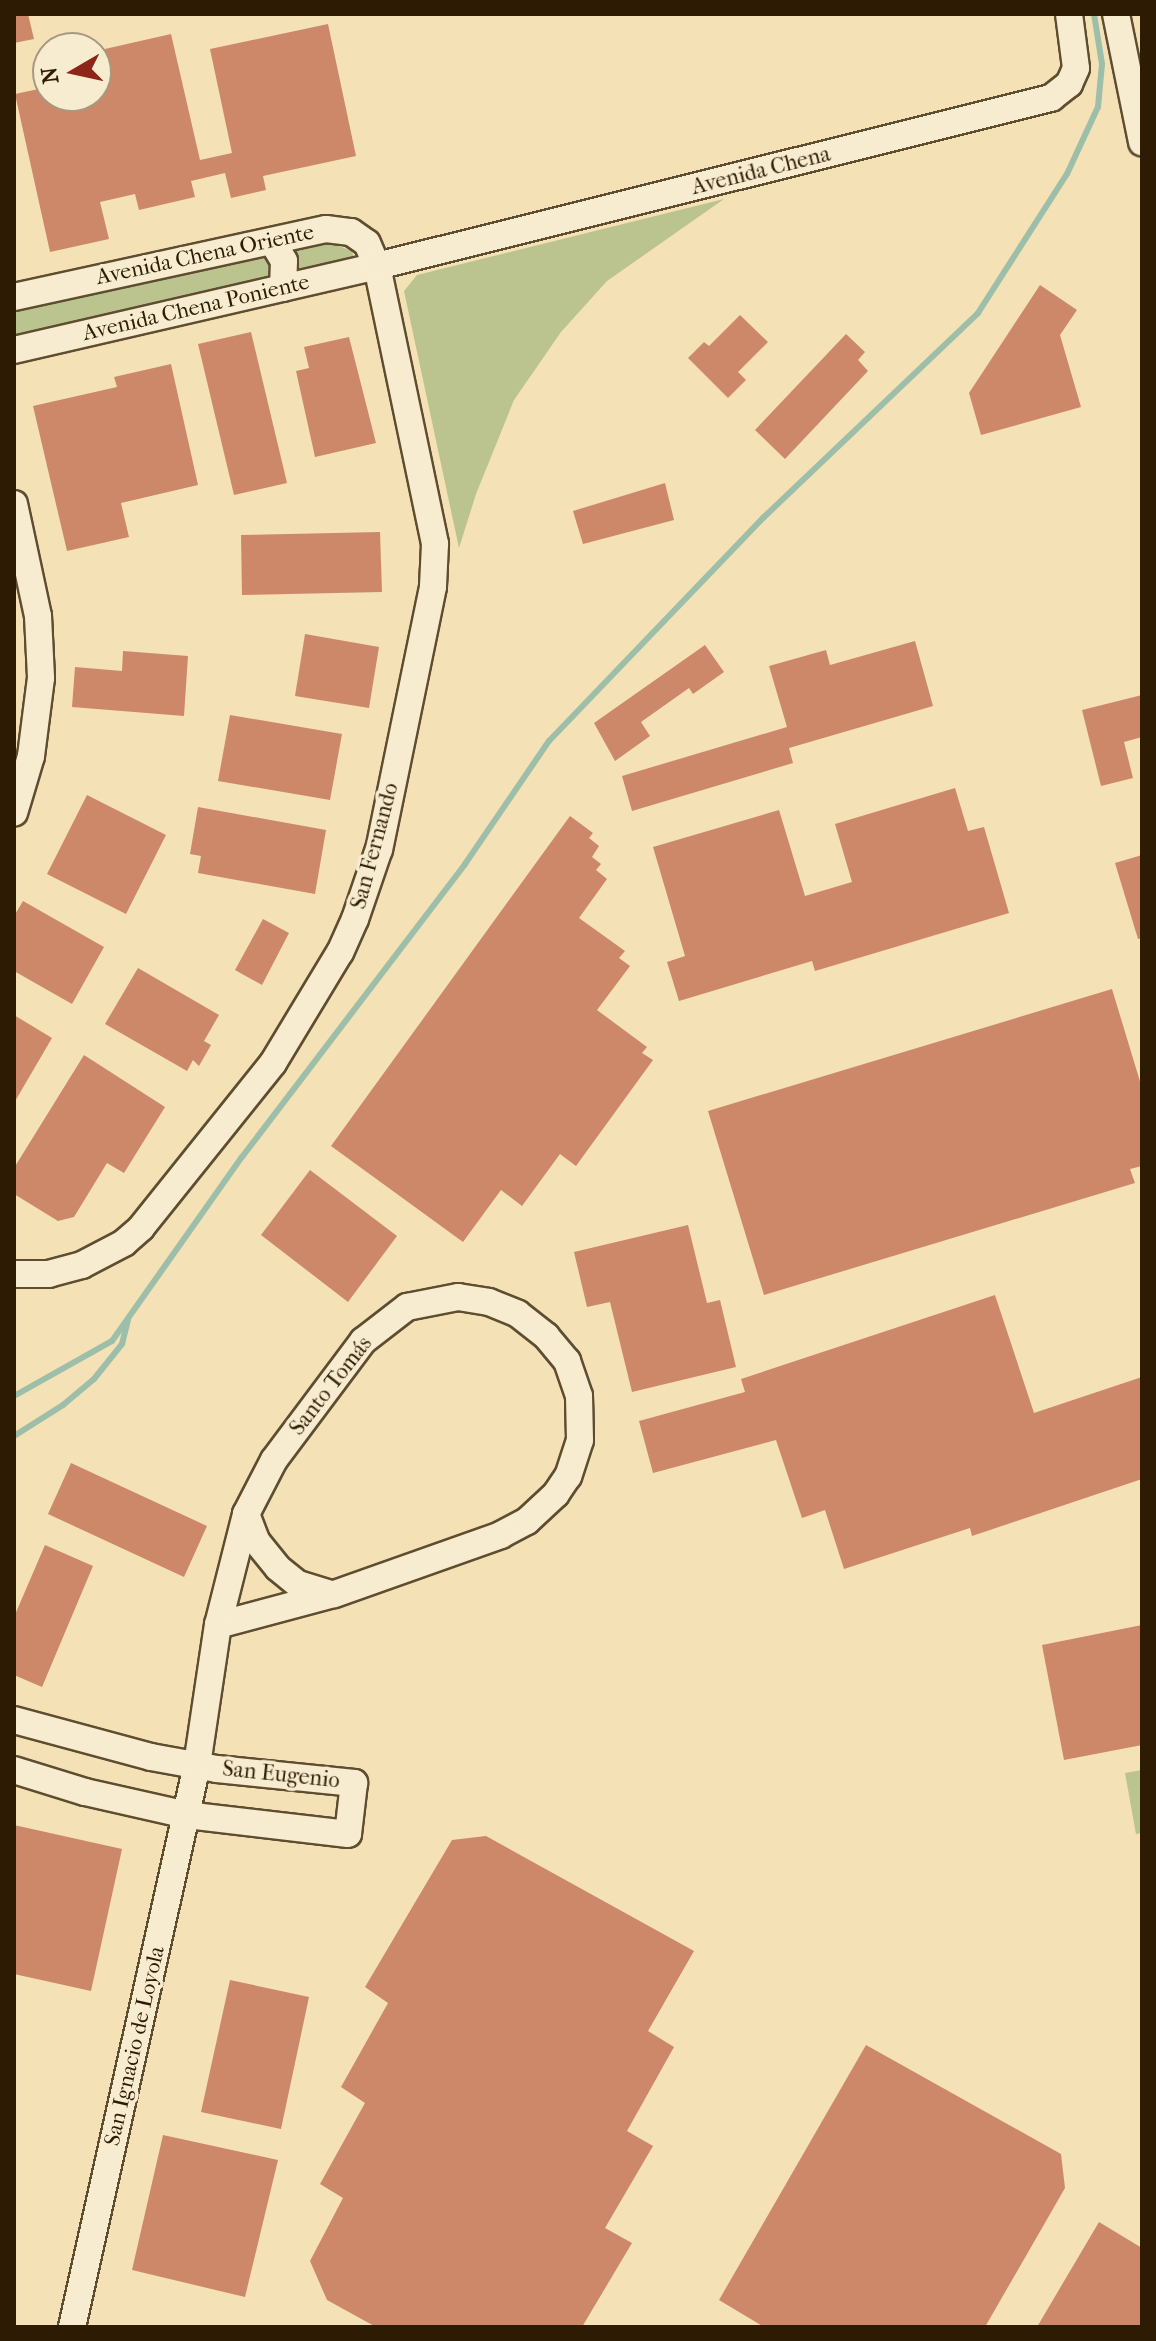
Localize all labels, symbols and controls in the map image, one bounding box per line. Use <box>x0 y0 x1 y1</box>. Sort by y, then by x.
north arrow <box>32 32 112 112</box>
text: N <box>36 65 64 86</box>
street label: Avenida Chena <box>689 141 833 201</box>
street label: Avenida Chena Oriente <box>94 219 316 291</box>
street label: Avenida Chena Poniente <box>80 269 312 347</box>
street label: San Fernando <box>345 780 405 912</box>
street label: Santo Tomás <box>284 1331 378 1441</box>
street label: San Eugenio <box>221 1756 341 1794</box>
street label: San Ignacio de Loyola <box>99 1944 171 2148</box>

